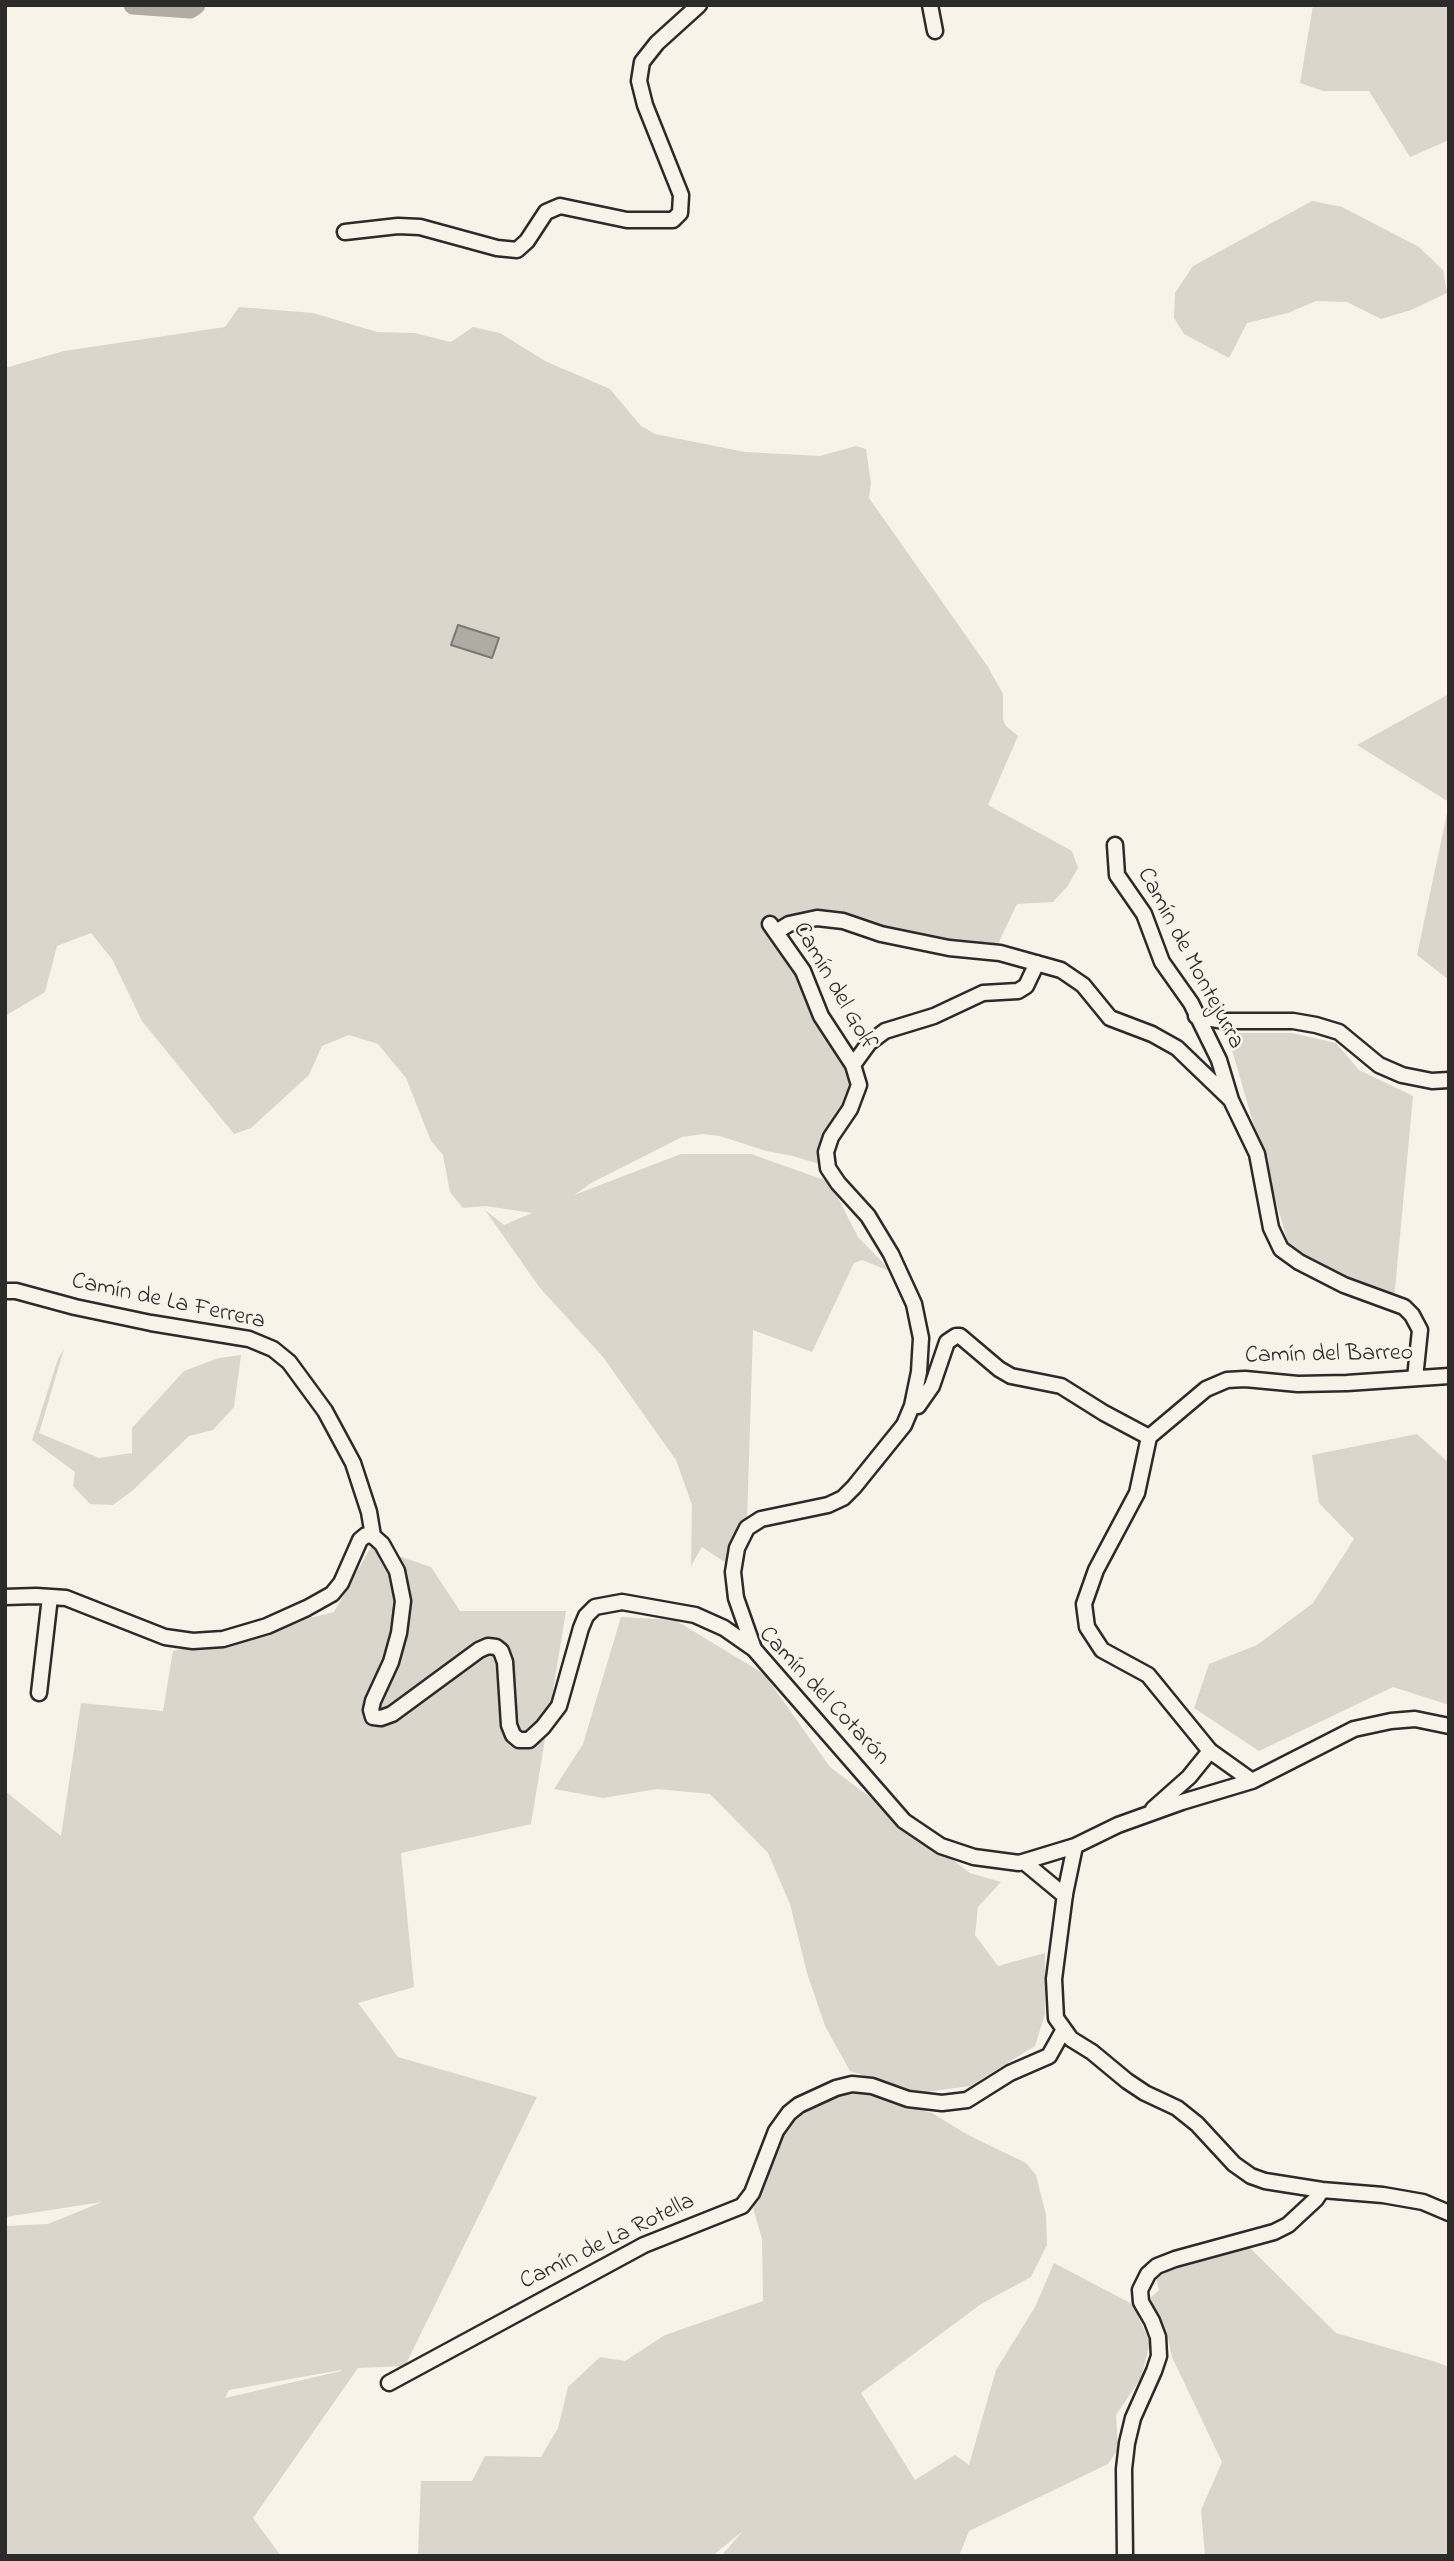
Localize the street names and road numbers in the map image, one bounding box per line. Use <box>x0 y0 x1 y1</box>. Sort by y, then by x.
street label: Camín de Montejurra <box>1129 863 1249 1055</box>
street label: Camín del Golf <box>785 918 881 1056</box>
street label: Camín de La Ferrera <box>68 1268 268 1338</box>
street label: Camín del Barreo <box>1245 1340 1413 1372</box>
street label: Camín del Cotarón <box>751 1621 895 1773</box>
street label: Camín de La Rotella <box>516 2188 700 2298</box>

